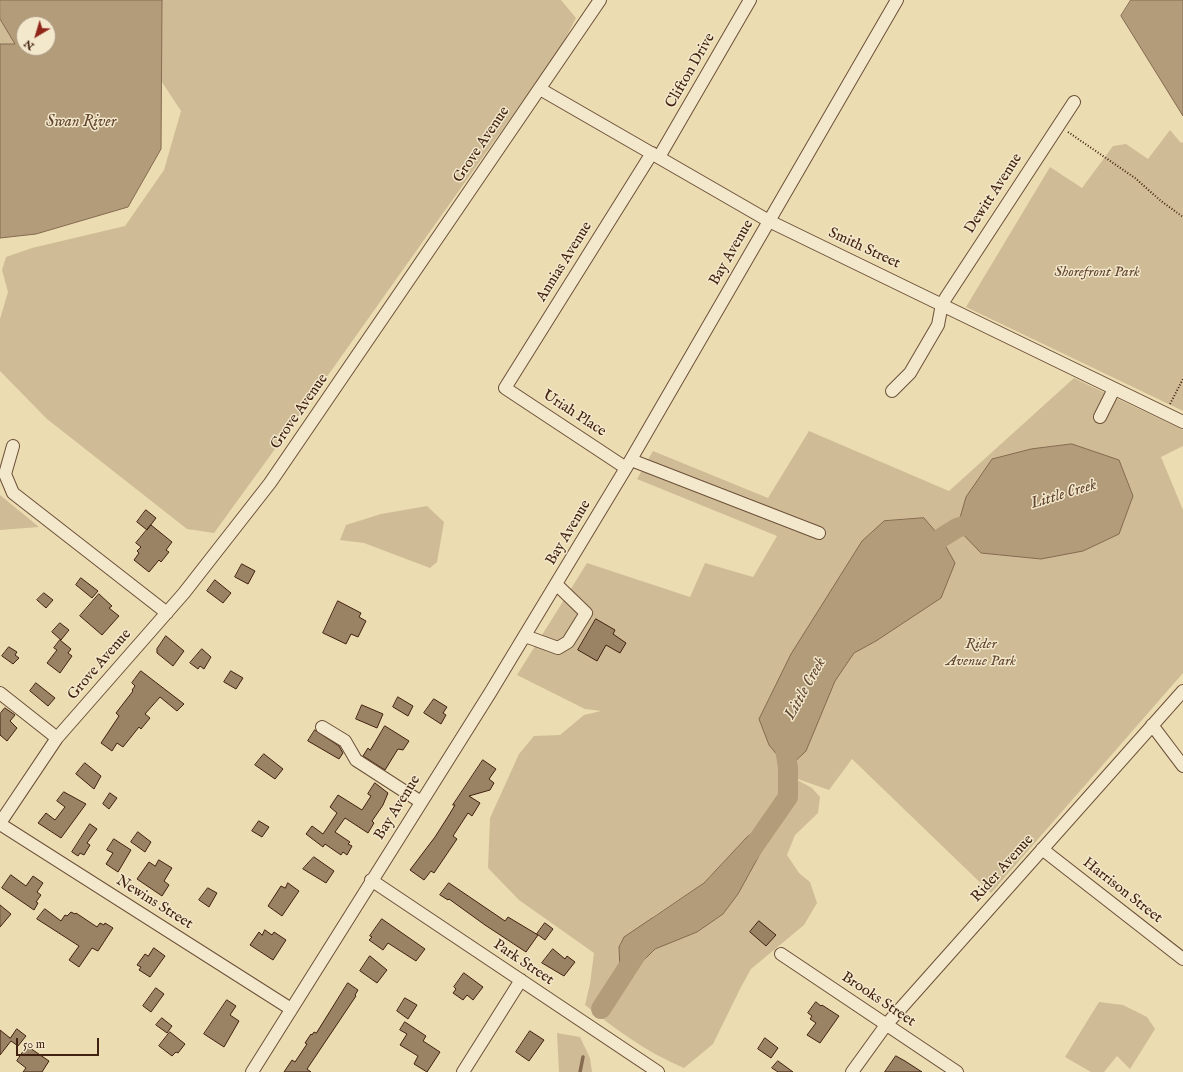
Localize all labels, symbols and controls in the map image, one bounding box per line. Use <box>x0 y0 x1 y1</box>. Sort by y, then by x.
north arrow <box>16 16 56 56</box>
street label: Clifton Drive <box>662 30 720 112</box>
text: N <box>21 36 37 53</box>
street label: Grove Avenue <box>450 104 514 186</box>
water label: Swan River <box>46 113 116 133</box>
street label: Dewitt Avenue <box>961 150 1027 238</box>
street label: Bay Avenue <box>706 217 758 289</box>
street label: Annias Avenue <box>533 219 597 305</box>
street label: Smith Street <box>825 225 903 273</box>
park label: Shorefront Park <box>1054 264 1140 282</box>
street label: Grove Avenue <box>267 371 333 453</box>
street label: Uriah Place <box>539 387 609 441</box>
water label: Little Creek <box>1029 476 1099 514</box>
street label: Bay Avenue <box>543 497 595 569</box>
street label: Grove Avenue <box>64 626 136 704</box>
park label: Rider Avenue Park <box>946 636 1016 671</box>
water label: Little Creek <box>781 655 831 723</box>
street label: Bay Avenue <box>371 772 425 844</box>
street label: Rider Avenue <box>968 831 1038 907</box>
street label: Harrison Street <box>1079 854 1165 928</box>
street label: Newins Street <box>112 872 196 934</box>
street label: Park Street <box>489 936 557 990</box>
street label: Brooks Street <box>838 969 918 1031</box>
scale bar <box>18 1030 101 1056</box>
text: 50 m <box>23 1037 45 1052</box>

